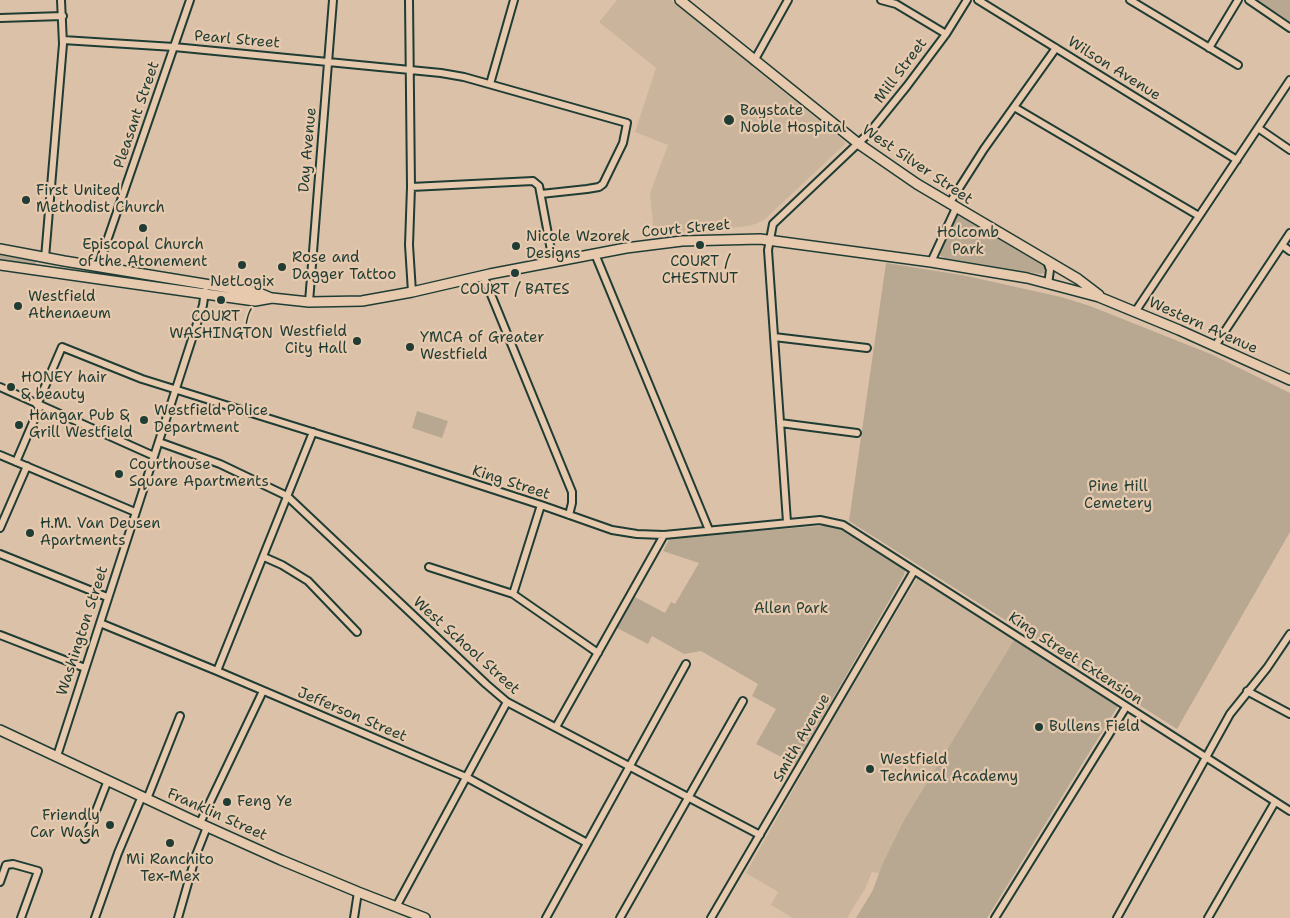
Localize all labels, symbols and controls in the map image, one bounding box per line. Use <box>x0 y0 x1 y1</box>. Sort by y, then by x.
street label: Pearl Street <box>193 27 281 53</box>
street label: Wilson Avenue <box>1064 33 1164 105</box>
street label: Mill Street <box>871 35 931 107</box>
street label: Pleasant Street <box>110 59 164 171</box>
place label: Baystate Noble Hospital <box>740 102 846 137</box>
street label: Day Avenue <box>295 107 321 193</box>
marker: Baystate Noble Hospital <box>722 113 736 127</box>
street label: West Silver Street <box>858 121 976 209</box>
place label: First United Methodist Church <box>36 182 165 217</box>
marker: First United Methodist Church <box>20 194 32 206</box>
street label: Court Street <box>641 216 731 242</box>
marker: Episcopal Church of the Atonement <box>137 222 149 234</box>
park label: Holcomb Park <box>937 224 999 259</box>
place label: Nicole Wzorek Designs <box>526 228 630 263</box>
place label: Episcopal Church of the Atonement <box>79 236 207 271</box>
marker: COURT / CHESTNUT <box>694 239 706 251</box>
marker: Nicole Wzorek Designs <box>510 240 522 252</box>
place label: Rose and Dagger Tattoo <box>292 249 396 284</box>
place label: COURT / CHESTNUT <box>662 253 738 288</box>
marker: NetLogix <box>236 259 248 271</box>
marker: Rose and Dagger Tattoo <box>276 261 288 273</box>
marker: COURT / BATES <box>509 267 521 279</box>
place label: NetLogix <box>210 273 274 291</box>
place label: COURT / BATES <box>460 281 570 299</box>
place label: Westfield Athenaeum <box>28 288 111 323</box>
marker: COURT / WASHINGTON <box>215 294 227 306</box>
street label: Western Avenue <box>1146 294 1260 358</box>
marker: Westfield Athenaeum <box>12 300 24 312</box>
place label: COURT / WASHINGTON <box>169 308 273 343</box>
place label: Westfield City Hall <box>279 323 347 358</box>
place label: YMCA of Greater Westfield <box>420 329 544 364</box>
marker: Westfield City Hall <box>351 335 363 347</box>
marker: YMCA of Greater Westfield <box>404 341 416 353</box>
place label: HONEY hair & beauty <box>21 369 107 404</box>
marker: HONEY hair & beauty <box>5 381 17 393</box>
place label: Westfield Police Department <box>154 402 268 437</box>
place label: Hangar Pub & Grill Westfield <box>29 407 133 442</box>
marker: Westfield Police Department <box>138 414 150 426</box>
marker: Hangar Pub & Grill Westfield <box>13 419 25 431</box>
place label: Courthouse Square Apartments <box>129 456 269 491</box>
street label: King Street <box>470 462 552 504</box>
marker: Courthouse Square Apartments <box>113 468 125 480</box>
park label: Pine Hill Cemetery <box>1084 478 1152 513</box>
place label: H.M. Van Deusen Apartments <box>40 515 161 550</box>
marker: H.M. Van Deusen Apartments <box>24 527 36 539</box>
street label: Washington Street <box>54 564 112 698</box>
street label: West School Street <box>409 593 523 699</box>
park label: Allen Park <box>754 600 828 618</box>
street label: King Street Extension <box>1005 609 1145 709</box>
street label: Jefferson Street <box>295 684 409 746</box>
street label: Smith Avenue <box>770 691 834 785</box>
place label: Bullens Field <box>1049 718 1140 736</box>
marker: Bullens Field <box>1033 721 1045 733</box>
place label: Westfield Technical Academy <box>880 751 1018 786</box>
marker: Westfield Technical Academy <box>864 763 876 775</box>
street label: Franklin Street <box>164 785 270 845</box>
place label: Feng Ye <box>237 793 292 811</box>
marker: Feng Ye <box>221 796 233 808</box>
place label: Friendly Car Wash <box>30 807 100 842</box>
marker: Friendly Car Wash <box>104 819 116 831</box>
marker: Mi Ranchito Tex-Mex <box>164 837 176 849</box>
place label: Mi Ranchito Tex-Mex <box>126 851 214 886</box>

